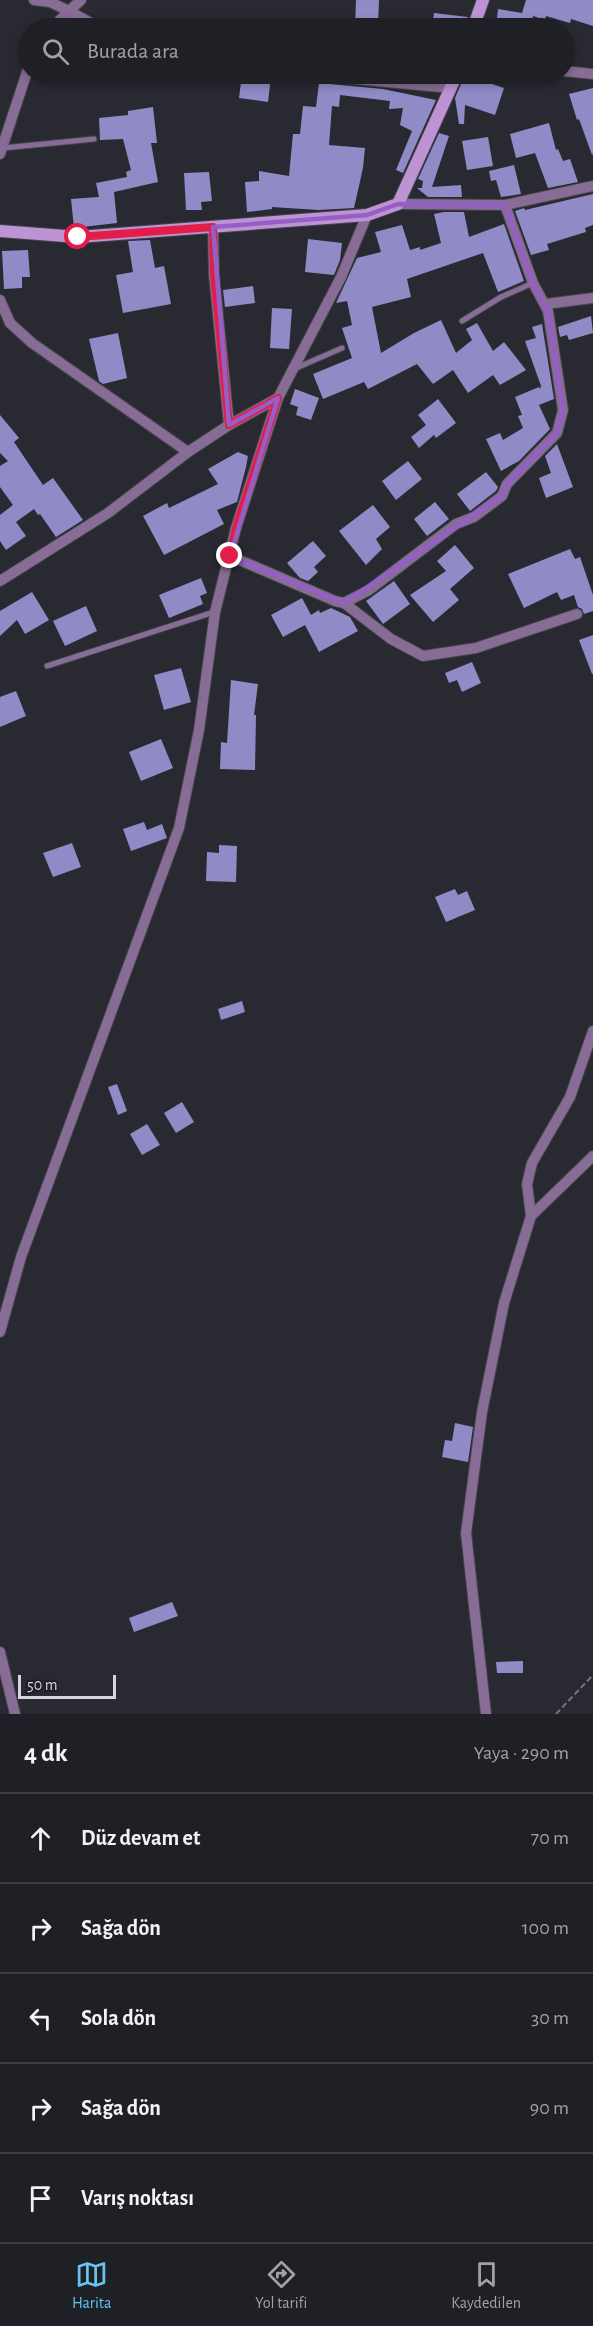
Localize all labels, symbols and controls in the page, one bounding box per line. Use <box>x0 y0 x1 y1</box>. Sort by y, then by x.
search box <box>18 18 575 84</box>
icon: search <box>39 35 72 68</box>
text: Burada ara <box>87 40 179 62</box>
route start <box>64 223 90 249</box>
route end <box>216 542 242 568</box>
scale bar <box>18 1672 116 1700</box>
text: 50 m <box>27 1677 58 1693</box>
text: 4 dk <box>24 1740 68 1766</box>
text: Yaya · 290 m <box>474 1743 569 1763</box>
icon: ahead <box>24 1822 57 1855</box>
text: Düz devam et <box>81 1827 200 1849</box>
text: 70 m <box>531 1828 569 1848</box>
icon: right <box>24 1912 57 1945</box>
text: Sağa dön <box>81 1917 161 1939</box>
text: 100 m <box>522 1918 569 1938</box>
icon: left <box>24 2002 57 2035</box>
text: Sola dön <box>81 2007 156 2029</box>
text: 30 m <box>531 2008 569 2028</box>
icon: right <box>24 2092 57 2125</box>
text: Sağa dön <box>81 2097 161 2119</box>
text: 90 m <box>530 2098 569 2118</box>
icon: arrive <box>24 2182 57 2215</box>
text: Varış noktası <box>81 2187 194 2209</box>
tab: Harita <box>72 2258 111 2313</box>
tab: Yol tarifi <box>255 2258 307 2313</box>
tab: Kaydedilen <box>451 2258 521 2313</box>

